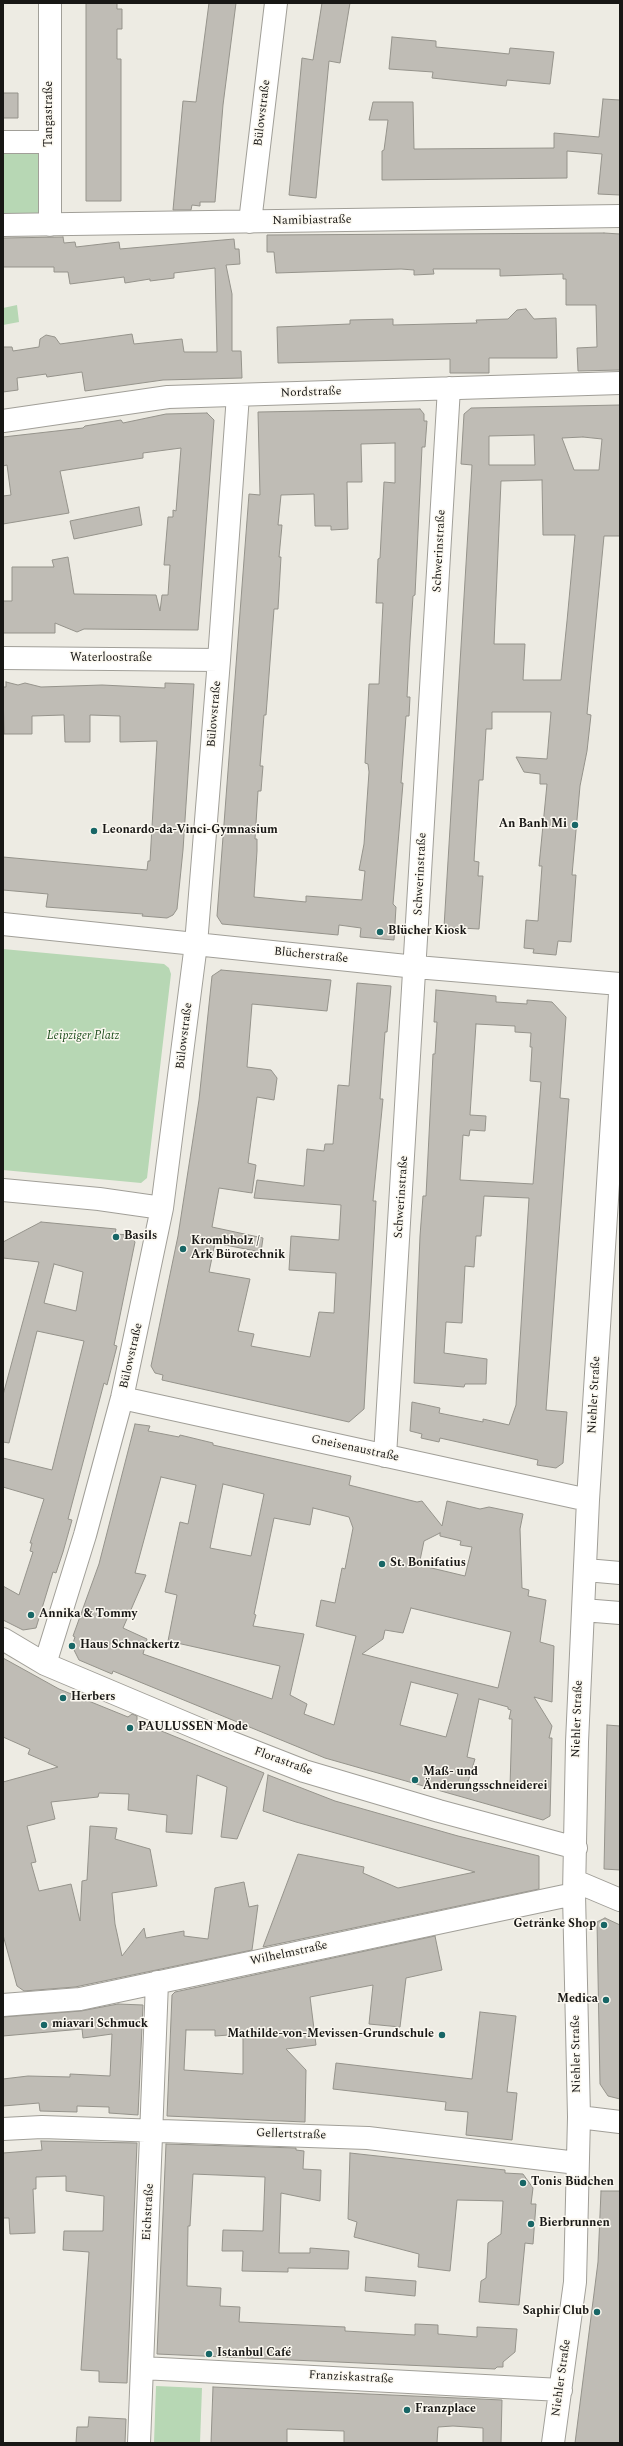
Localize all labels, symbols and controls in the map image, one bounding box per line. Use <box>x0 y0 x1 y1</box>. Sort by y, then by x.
street label: Bülowstraße <box>252 79 274 147</box>
street label: Tangastraße <box>43 81 57 147</box>
street label: Namibiastraße <box>272 213 352 229</box>
street label: Nordstraße <box>280 385 342 401</box>
street label: Schwerinstraße <box>431 509 449 593</box>
street label: Waterloostraße <box>70 652 152 666</box>
street label: Bülowstraße <box>205 680 225 748</box>
place label: An Banh Mi <box>499 818 567 832</box>
marker: An Banh Mi <box>570 820 580 830</box>
place label: Leonardo-da-Vinci-Gymnasium <box>102 824 278 838</box>
marker: Leonardo-da-Vinci-Gymnasium <box>89 826 99 836</box>
street label: Schwerinstraße <box>412 832 430 916</box>
place label: Blücher Kiosk <box>388 925 467 939</box>
marker: Blücher Kiosk <box>375 927 385 937</box>
street label: Blücherstraße <box>273 945 349 967</box>
street label: Bülowstraße <box>174 1002 196 1070</box>
park label: Leipziger Platz <box>47 1030 119 1044</box>
street label: Schwerinstraße <box>392 1155 412 1239</box>
place label: Basils <box>124 1230 157 1244</box>
marker: Basils <box>111 1232 121 1242</box>
place label: Krombholz / Ark Bürotechnik <box>191 1235 285 1263</box>
marker: Krombholz / Ark Bürotechnik <box>178 1244 188 1254</box>
street label: Bülowstraße <box>117 1322 147 1390</box>
street label: Niehler Straße <box>586 1356 604 1434</box>
street label: Gneisenaustraße <box>310 1433 400 1465</box>
place label: St. Bonifatius <box>390 1557 466 1571</box>
marker: St. Bonifatius <box>377 1559 387 1569</box>
place label: Annika & Tommy <box>39 1608 137 1622</box>
marker: Annika & Tommy <box>26 1610 36 1620</box>
place label: Haus Schnackertz <box>80 1639 180 1653</box>
marker: Haus Schnackertz <box>67 1641 77 1651</box>
street label: Niehler Straße <box>569 1680 587 1758</box>
place label: Herbers <box>71 1691 116 1705</box>
marker: Herbers <box>58 1693 68 1703</box>
place label: PAULUSSEN Mode <box>138 1721 248 1735</box>
marker: PAULUSSEN Mode <box>125 1723 135 1733</box>
street label: Florastraße <box>252 1745 314 1779</box>
place label: Maß- und Änderungsschneiderei <box>423 1766 548 1794</box>
marker: Maß- und Änderungsschneiderei <box>410 1775 420 1785</box>
place label: Getränke Shop <box>514 1918 596 1932</box>
marker: Getränke Shop <box>599 1920 609 1930</box>
street label: Wilhelmstraße <box>249 1939 329 1969</box>
place label: Medica <box>557 1993 598 2007</box>
marker: Medica <box>601 1995 611 2005</box>
street label: Niehler Straße <box>569 2015 585 2093</box>
place label: miavari Schmuck <box>52 2018 148 2032</box>
marker: miavari Schmuck <box>39 2020 49 2030</box>
place label: Mathilde-von-Mevissen-Grundschule <box>227 2028 434 2042</box>
marker: Mathilde-von-Mevissen-Grundschule <box>437 2030 447 2040</box>
street label: Gellertstraße <box>256 2127 326 2143</box>
place label: Tonis Büdchen <box>531 2176 614 2190</box>
marker: Tonis Büdchen <box>518 2178 528 2188</box>
street label: Eichstraße <box>140 2183 158 2241</box>
place label: Bierbrunnen <box>539 2217 610 2231</box>
marker: Bierbrunnen <box>526 2219 536 2229</box>
place label: Saphir Club <box>523 2305 589 2319</box>
marker: Saphir Club <box>592 2307 602 2317</box>
street label: Niehler Straße <box>549 2338 575 2418</box>
place label: Istanbul Café <box>217 2347 291 2361</box>
marker: Istanbul Café <box>204 2349 214 2359</box>
street label: Franziskastraße <box>308 2369 394 2387</box>
place label: Franzplace <box>415 2403 476 2417</box>
marker: Franzplace <box>402 2405 412 2415</box>

